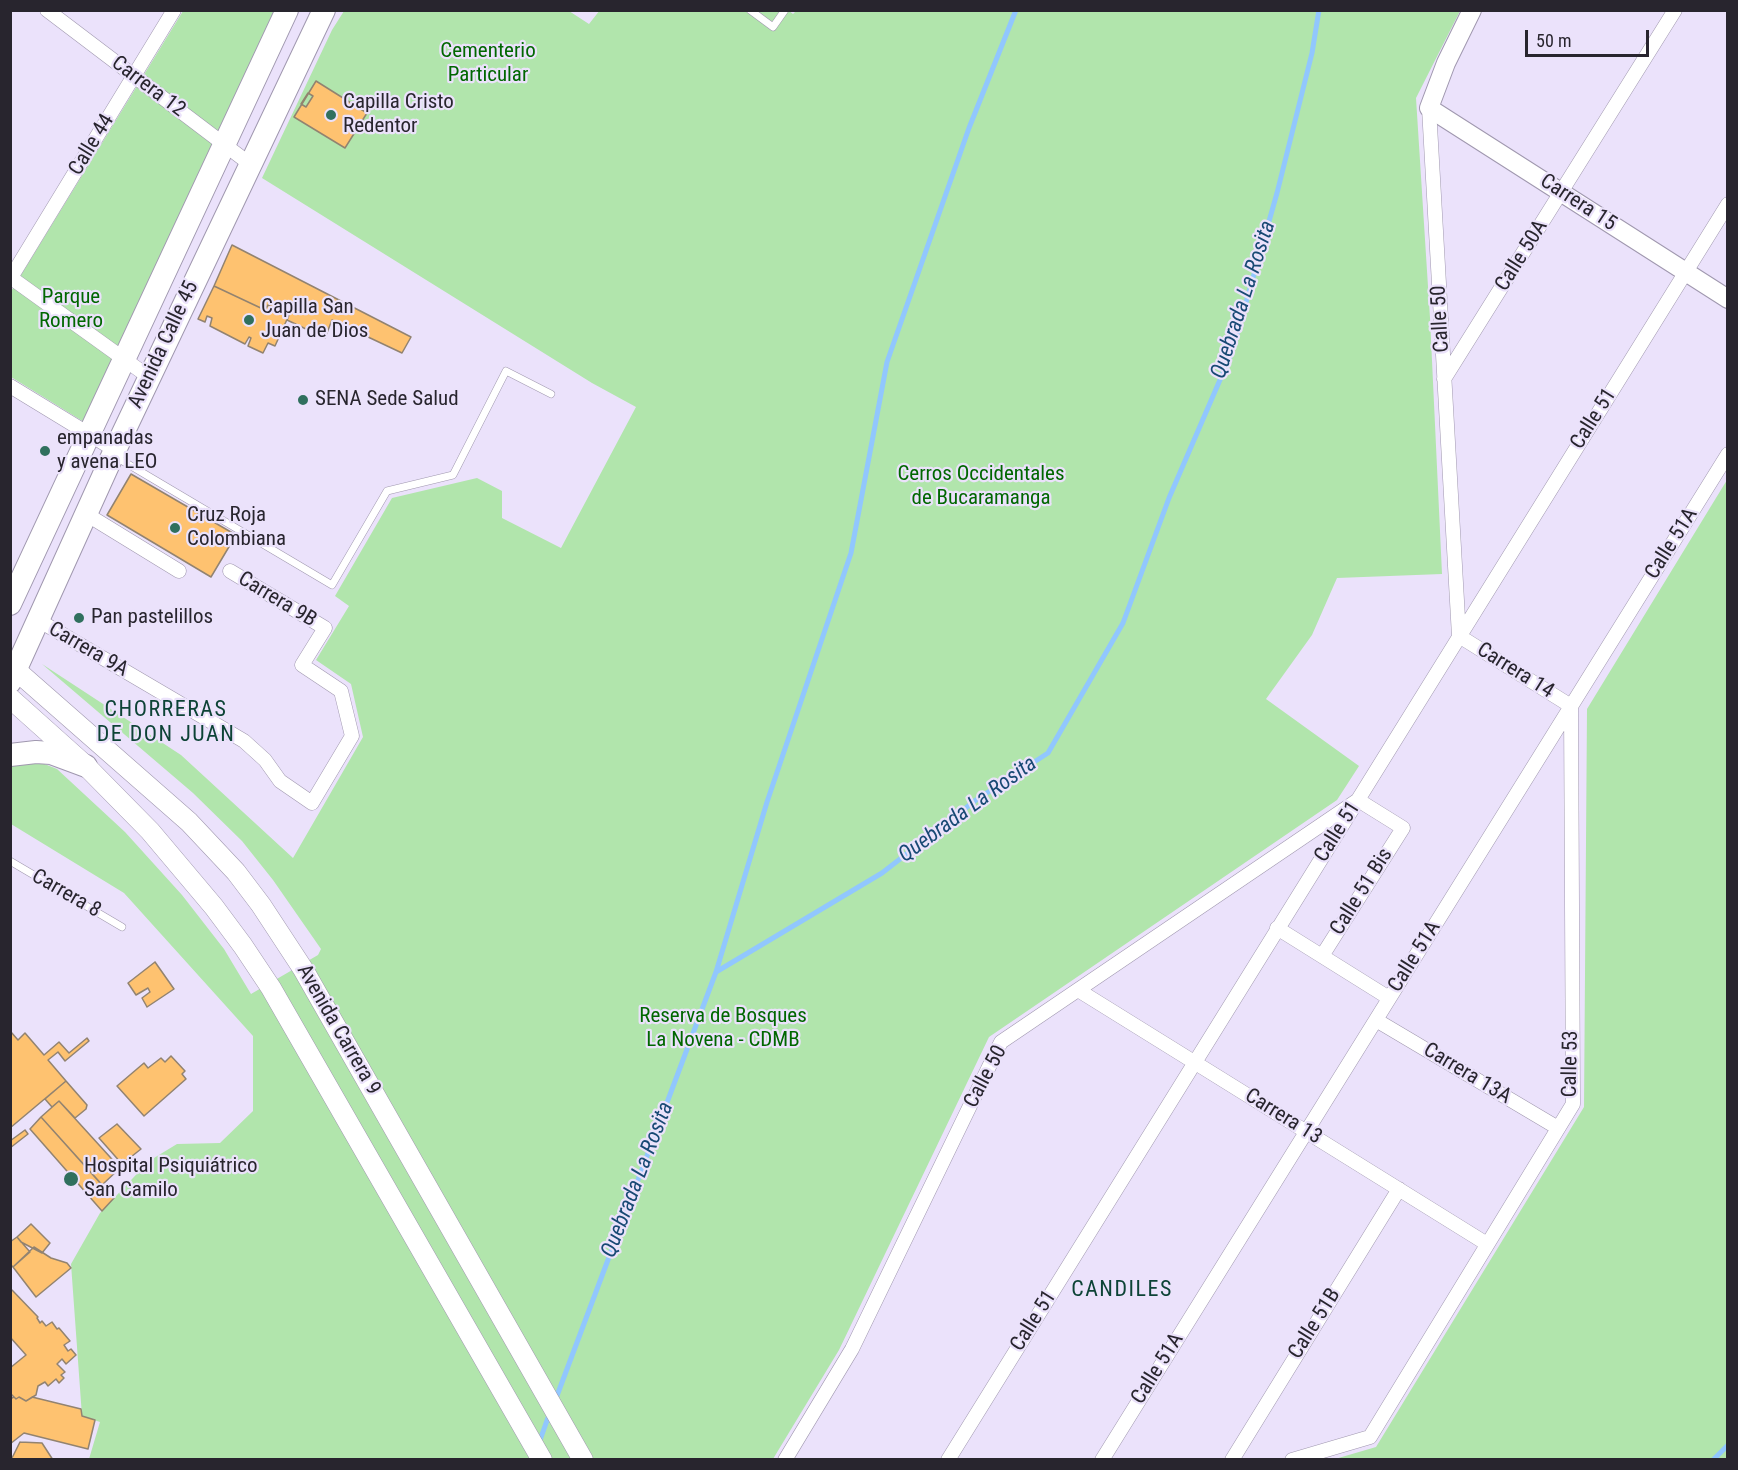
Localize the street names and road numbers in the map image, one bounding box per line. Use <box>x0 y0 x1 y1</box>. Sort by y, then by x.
street label: Carrera 12 <box>106 51 190 123</box>
street label: Calle 44 <box>64 110 120 180</box>
street label: Carrera 15 <box>1535 169 1621 237</box>
street label: Calle 50A <box>1490 216 1554 296</box>
street label: Avenida Calle 45 <box>124 277 204 413</box>
street label: Calle 50 <box>1427 285 1455 353</box>
street label: Calle 51 <box>1566 384 1622 454</box>
street label: Calle 51A <box>1640 504 1704 584</box>
street label: Carrera 9B <box>233 567 321 633</box>
street label: Carrera 9A <box>44 617 132 683</box>
street label: Carrera 14 <box>1472 638 1558 704</box>
street label: Calle 51 <box>1310 797 1366 867</box>
street label: Calle 51 Bis <box>1325 844 1399 940</box>
street label: Carrera 8 <box>27 864 105 924</box>
street label: Calle 51A <box>1383 917 1447 997</box>
street label: Avenida Carrera 9 <box>291 960 385 1100</box>
street label: Calle 53 <box>1558 1030 1584 1098</box>
street label: Carrera 13A <box>1418 1038 1516 1110</box>
street label: Calle 50 <box>959 1042 1013 1112</box>
street label: Carrera 13 <box>1240 1084 1326 1150</box>
street label: Calle 51B <box>1284 1284 1346 1364</box>
street label: Calle 51 <box>1006 1286 1062 1356</box>
street label: Calle 51A <box>1126 1329 1190 1409</box>

